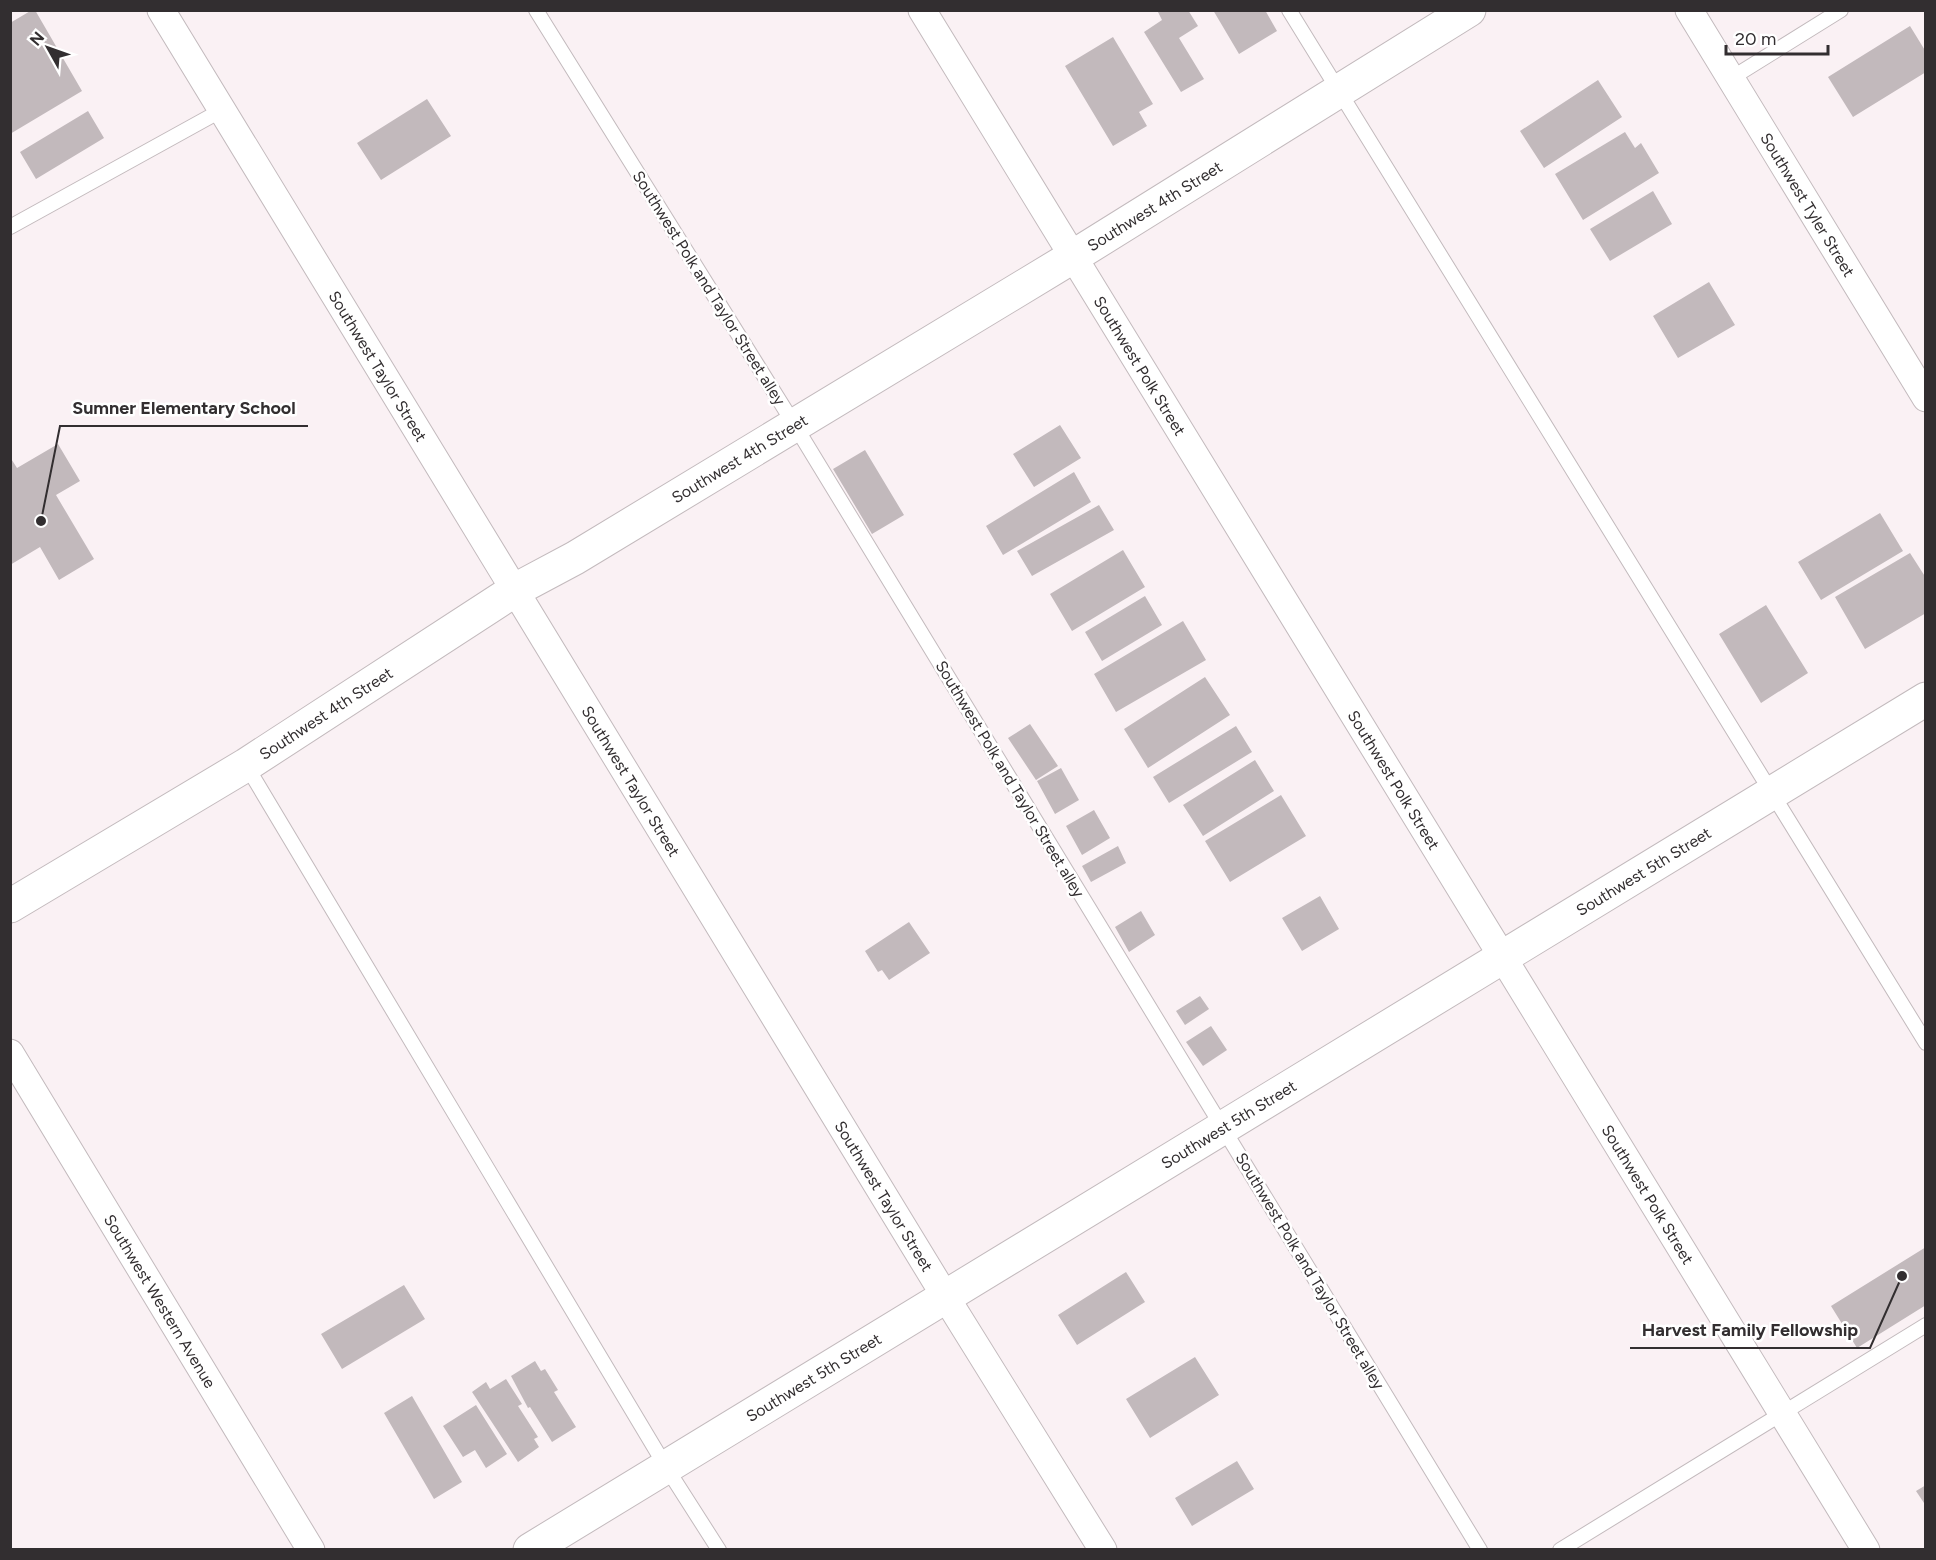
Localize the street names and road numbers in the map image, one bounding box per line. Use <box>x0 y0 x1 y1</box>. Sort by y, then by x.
street label: Southwest Tyler Street <box>1757 129 1859 280</box>
street label: Southwest 4th Street <box>1084 157 1225 255</box>
street label: Southwest Polk and Taylor Street alley <box>629 167 790 409</box>
street label: Southwest Taylor Street <box>325 287 431 445</box>
street label: Southwest Polk Street <box>1090 292 1190 439</box>
street label: Southwest 4th Street <box>668 410 811 507</box>
street label: Southwest Polk and Taylor Street alley <box>932 657 1089 901</box>
street label: Southwest 4th Street <box>255 663 396 763</box>
street label: Southwest Taylor Street <box>578 702 684 860</box>
street label: Southwest Polk Street <box>1344 707 1444 853</box>
street label: Southwest 5th Street <box>1573 823 1714 920</box>
street label: Southwest 5th Street <box>1158 1076 1299 1173</box>
street label: Southwest Taylor Street <box>831 1117 937 1275</box>
street label: Southwest Polk Street <box>1598 1121 1698 1267</box>
street label: Southwest Polk and Taylor Street alley <box>1232 1149 1389 1393</box>
street label: Southwest Western Avenue <box>100 1211 220 1392</box>
street label: Southwest 5th Street <box>743 1329 884 1426</box>

